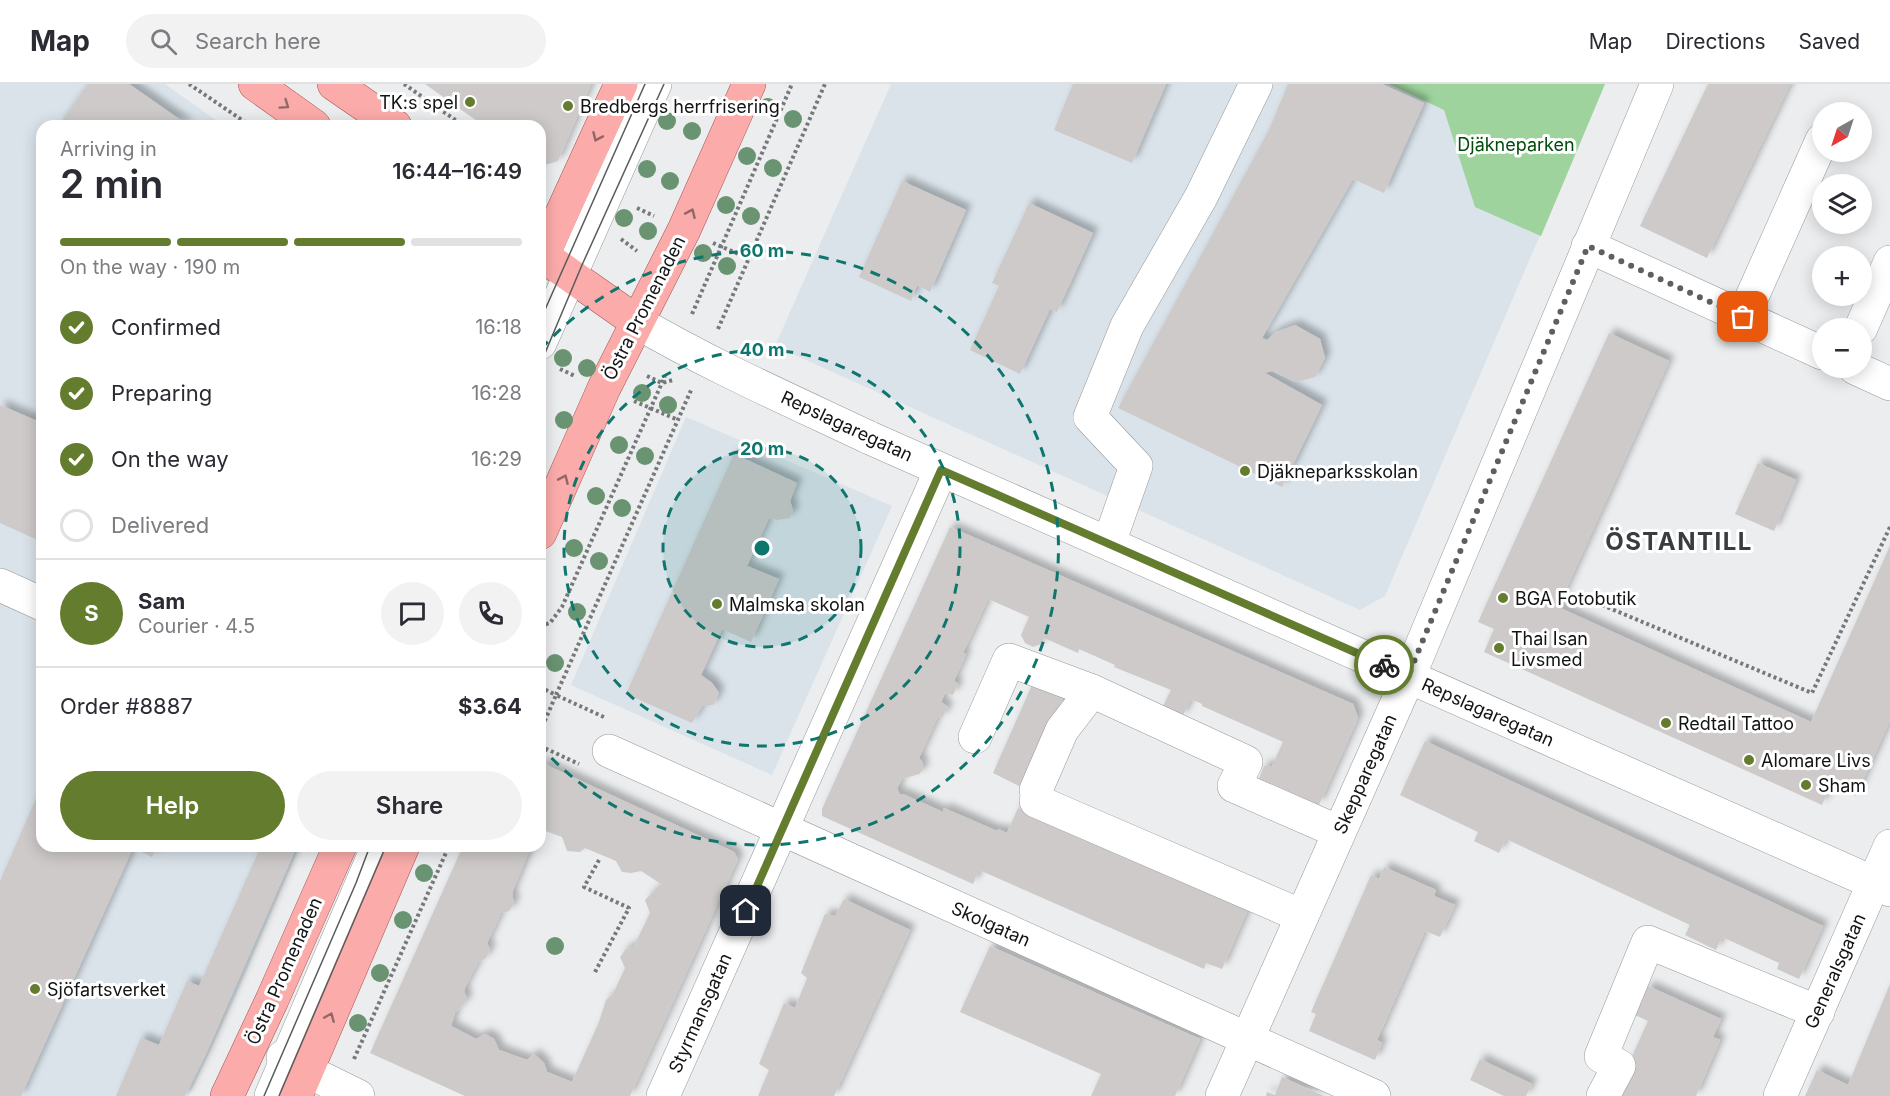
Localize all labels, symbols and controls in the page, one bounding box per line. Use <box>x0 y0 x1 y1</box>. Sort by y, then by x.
search box <box>126 14 546 68</box>
text: Map <box>30 24 90 58</box>
icon: search <box>147 25 180 58</box>
text: Search here <box>195 28 321 54</box>
text: Map <box>1589 29 1632 54</box>
text: Directions <box>1665 29 1766 54</box>
text: Saved <box>1799 29 1860 54</box>
place label: TK:s spel <box>379 92 458 113</box>
marker: TK:s spel <box>463 95 477 109</box>
place label: Bredbergs herrfrisering <box>580 96 780 117</box>
one-way arrow <box>278 98 289 109</box>
marker: Bredbergs herrfrisering <box>561 99 575 113</box>
north arrow <box>1812 102 1872 162</box>
map controls <box>1812 102 1872 378</box>
one-way arrow <box>592 131 604 142</box>
park label: Djäkneparken <box>1457 134 1575 155</box>
text: Arriving in <box>60 137 157 161</box>
text: 16:44–16:49 <box>392 158 522 184</box>
text: 2 min <box>60 160 163 207</box>
button: layers <box>1812 174 1872 234</box>
one-way arrow <box>684 208 696 219</box>
street label: Östra Promenaden <box>598 232 689 384</box>
text: 60 m <box>740 240 784 261</box>
button: + <box>1812 246 1872 306</box>
text: On the way · 190 m <box>60 255 240 279</box>
pin <box>1717 291 1768 342</box>
icon: bag <box>1726 300 1759 333</box>
icon: check <box>60 311 93 344</box>
text: Confirmed <box>111 314 221 340</box>
text: 16:18 <box>475 315 522 339</box>
button: − <box>1812 318 1872 378</box>
text: 40 m <box>740 339 785 360</box>
icon: check <box>60 377 93 410</box>
text: Preparing <box>111 380 212 406</box>
text: 16:28 <box>471 381 522 405</box>
street label: Repslagaregatan <box>778 386 916 466</box>
text: 20 m <box>740 438 784 459</box>
icon: check <box>60 443 93 476</box>
text: On the way <box>111 446 229 472</box>
text: 16:29 <box>471 447 522 471</box>
place label: Djäkneparksskolan <box>1257 461 1418 482</box>
marker: Djäkneparksskolan <box>1238 464 1252 478</box>
one-way arrow <box>556 474 568 485</box>
text: Delivered <box>111 512 209 538</box>
district label: ÖSTANTILL <box>1605 527 1753 556</box>
centre of rings <box>752 538 772 558</box>
button: chat <box>381 582 444 645</box>
button: phone <box>459 582 522 645</box>
text: Sam <box>138 588 185 614</box>
place label: BGA Fotobutik <box>1515 588 1636 609</box>
marker: BGA Fotobutik <box>1496 591 1510 605</box>
place label: Malmska skolan <box>729 594 865 615</box>
marker: Malmska skolan <box>710 597 724 611</box>
text: S <box>84 600 99 626</box>
text: Courier · 4.5 <box>138 614 255 638</box>
place label: Thai Isan Livsmed <box>1511 628 1588 670</box>
courier <box>1354 635 1414 695</box>
marker: Thai Isan Livsmed <box>1492 641 1506 655</box>
icon: bike <box>1368 649 1401 682</box>
street label: Repslagaregatan <box>1419 673 1557 751</box>
text: Order #8887 <box>60 693 193 719</box>
text: $3.64 <box>458 693 522 719</box>
street label: Skepparegatan <box>1329 711 1401 837</box>
place label: Redtail Tattoo <box>1678 713 1794 734</box>
marker: Redtail Tattoo <box>1659 716 1673 730</box>
place label: Alomare Livs <box>1761 750 1871 771</box>
marker: Alomare Livs <box>1742 753 1756 767</box>
button: Help <box>60 771 285 840</box>
button: Share <box>297 771 522 840</box>
place label: Sham <box>1818 775 1866 796</box>
marker: Sham <box>1799 778 1813 792</box>
pin <box>720 885 771 936</box>
street label: Östra Promenaden <box>241 894 326 1048</box>
icon: home <box>729 894 762 927</box>
street label: Skolgatan <box>948 897 1034 951</box>
street label: Generalsgatan <box>1800 910 1870 1032</box>
street label: Styrmansgatan <box>664 950 736 1076</box>
place label: Sjöfartsverket <box>47 979 166 1000</box>
marker: Sjöfartsverket <box>28 982 42 996</box>
one-way arrow <box>323 1013 335 1024</box>

